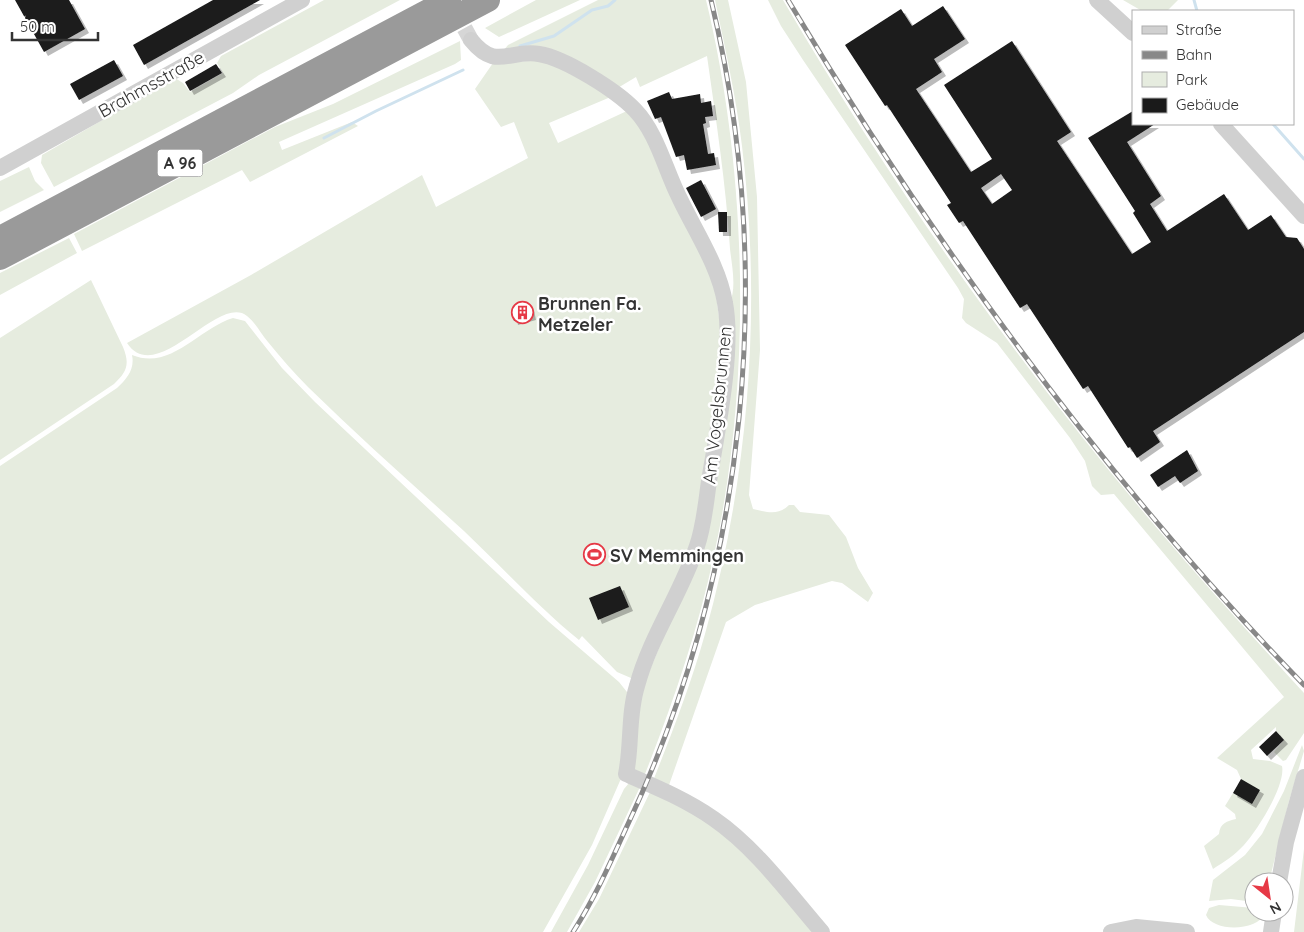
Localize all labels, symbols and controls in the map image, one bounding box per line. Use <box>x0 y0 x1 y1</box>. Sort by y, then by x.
scale bar <box>12 10 99 42</box>
legend <box>1132 10 1294 125</box>
text: 50 m <box>20 17 55 36</box>
text: Straße <box>1176 20 1222 39</box>
street label: Brahmsstraße <box>94 45 208 123</box>
text: Bahn <box>1176 45 1212 64</box>
text: Park <box>1176 70 1208 89</box>
text: Gebäude <box>1176 95 1239 114</box>
road number: A 96 <box>158 150 202 177</box>
place label: Brunnen Fa. Metzeler <box>538 292 642 336</box>
building icon: Brunnen Fa. Metzeler <box>510 301 534 325</box>
street label: Am Vogelsbrunnen <box>697 325 737 485</box>
sports icon: SV Memmingen <box>582 543 606 567</box>
place label: SV Memmingen <box>610 544 744 567</box>
north arrow <box>1244 872 1294 922</box>
text: N <box>1267 898 1284 919</box>

